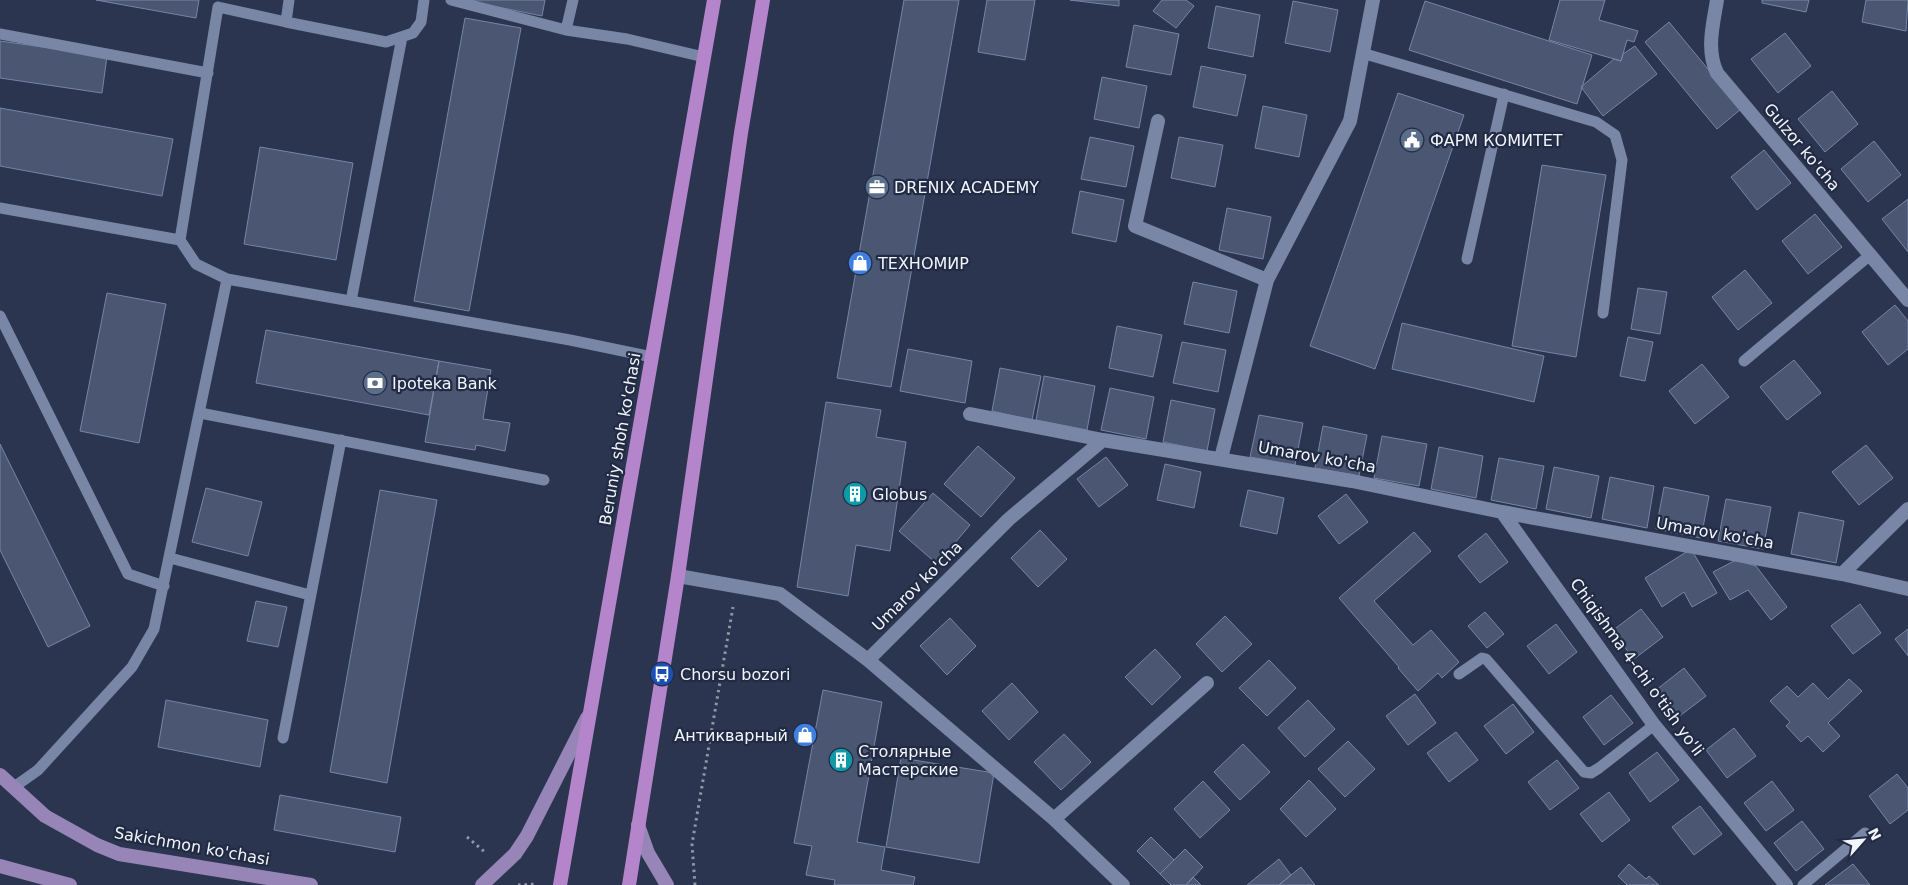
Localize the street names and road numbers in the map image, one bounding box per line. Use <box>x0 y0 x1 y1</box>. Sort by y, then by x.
street label: Gulzor ko'cha <box>1760 99 1844 195</box>
street label: Beruniy shoh ko'chasi <box>595 351 645 527</box>
street label: Umarov ko'cha <box>1257 437 1377 477</box>
street label: Umarov ko'cha <box>1655 513 1775 553</box>
street label: Umarov ko'cha <box>868 537 966 635</box>
street label: Chiqishma 4-chi o'tish yo'li <box>1566 575 1708 759</box>
street label: Sakichmon ko'chasi <box>113 823 271 869</box>

